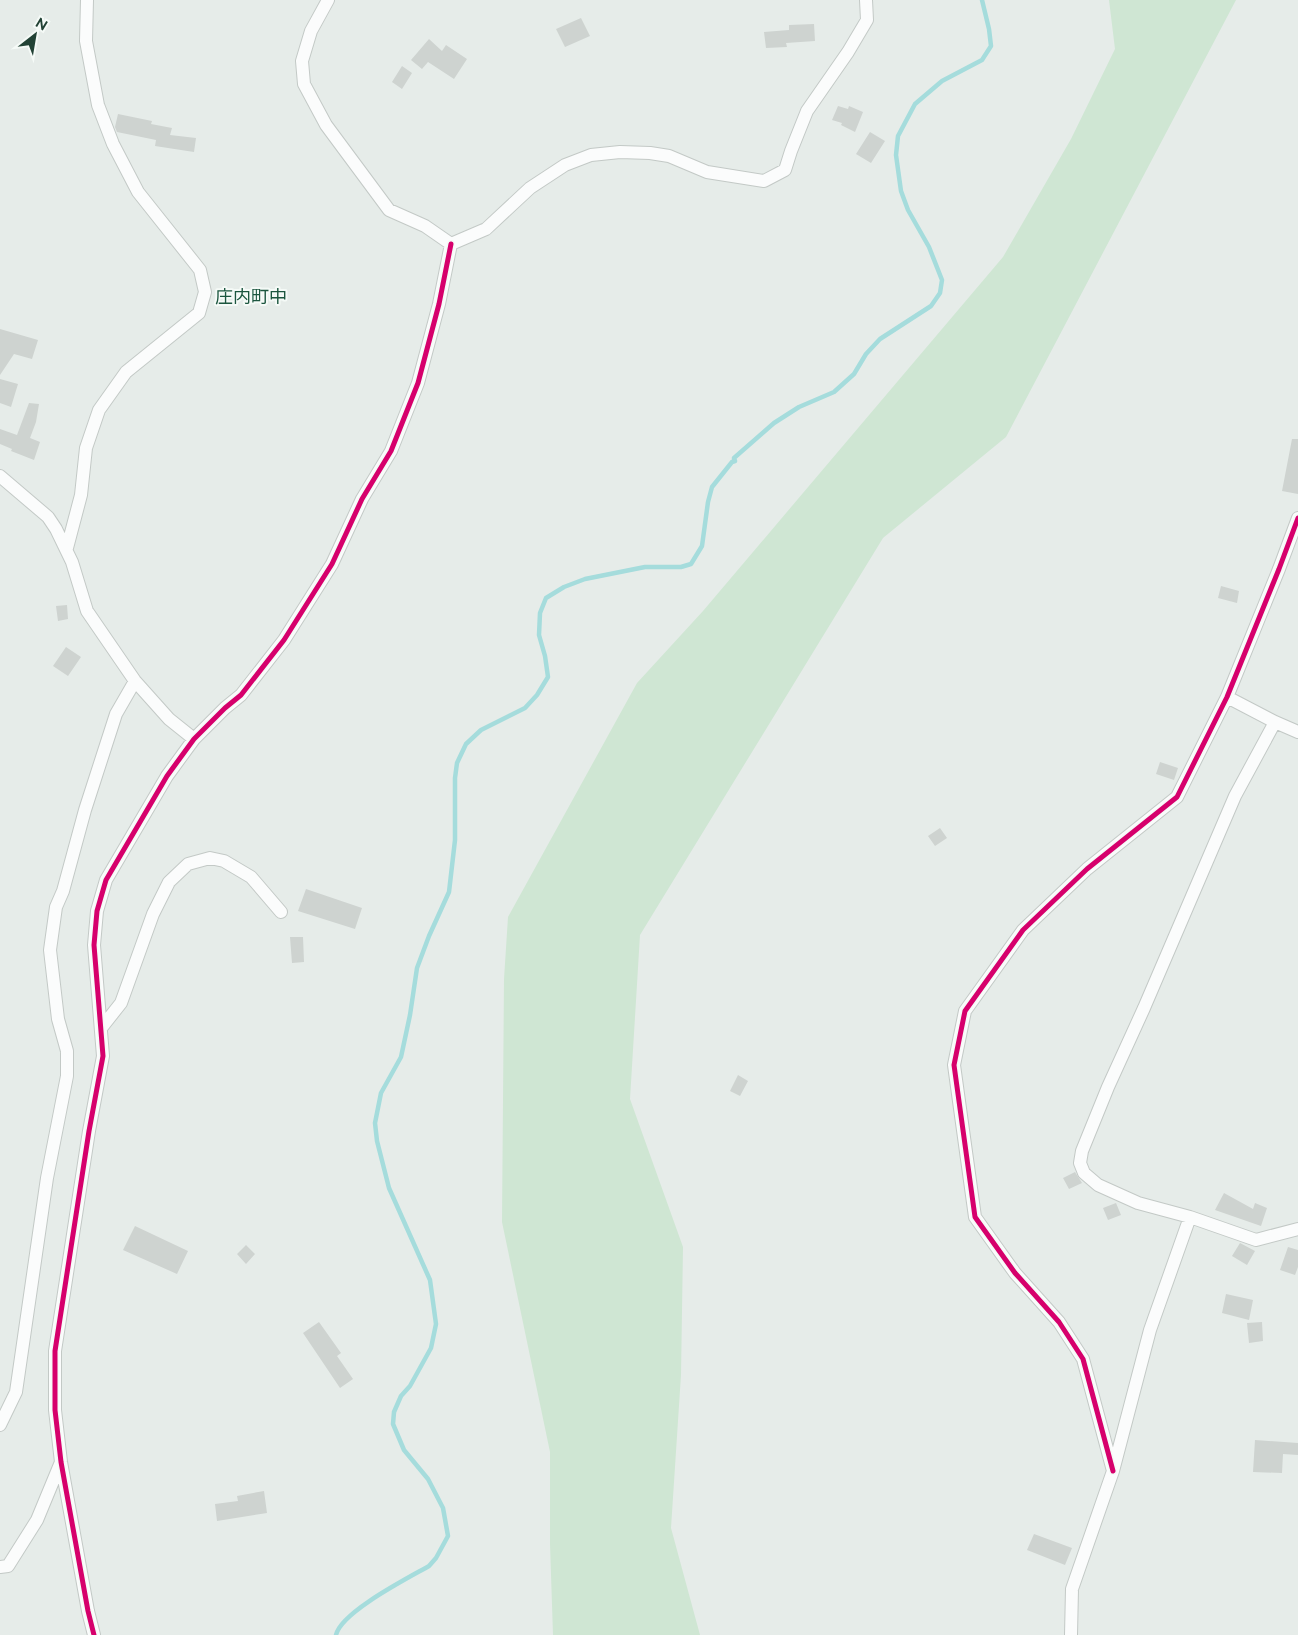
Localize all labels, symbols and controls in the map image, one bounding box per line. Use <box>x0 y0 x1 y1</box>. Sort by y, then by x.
north arrow <box>10 10 60 60</box>
text: N <box>33 14 50 33</box>
district label: 庄内町中 <box>215 286 287 307</box>

